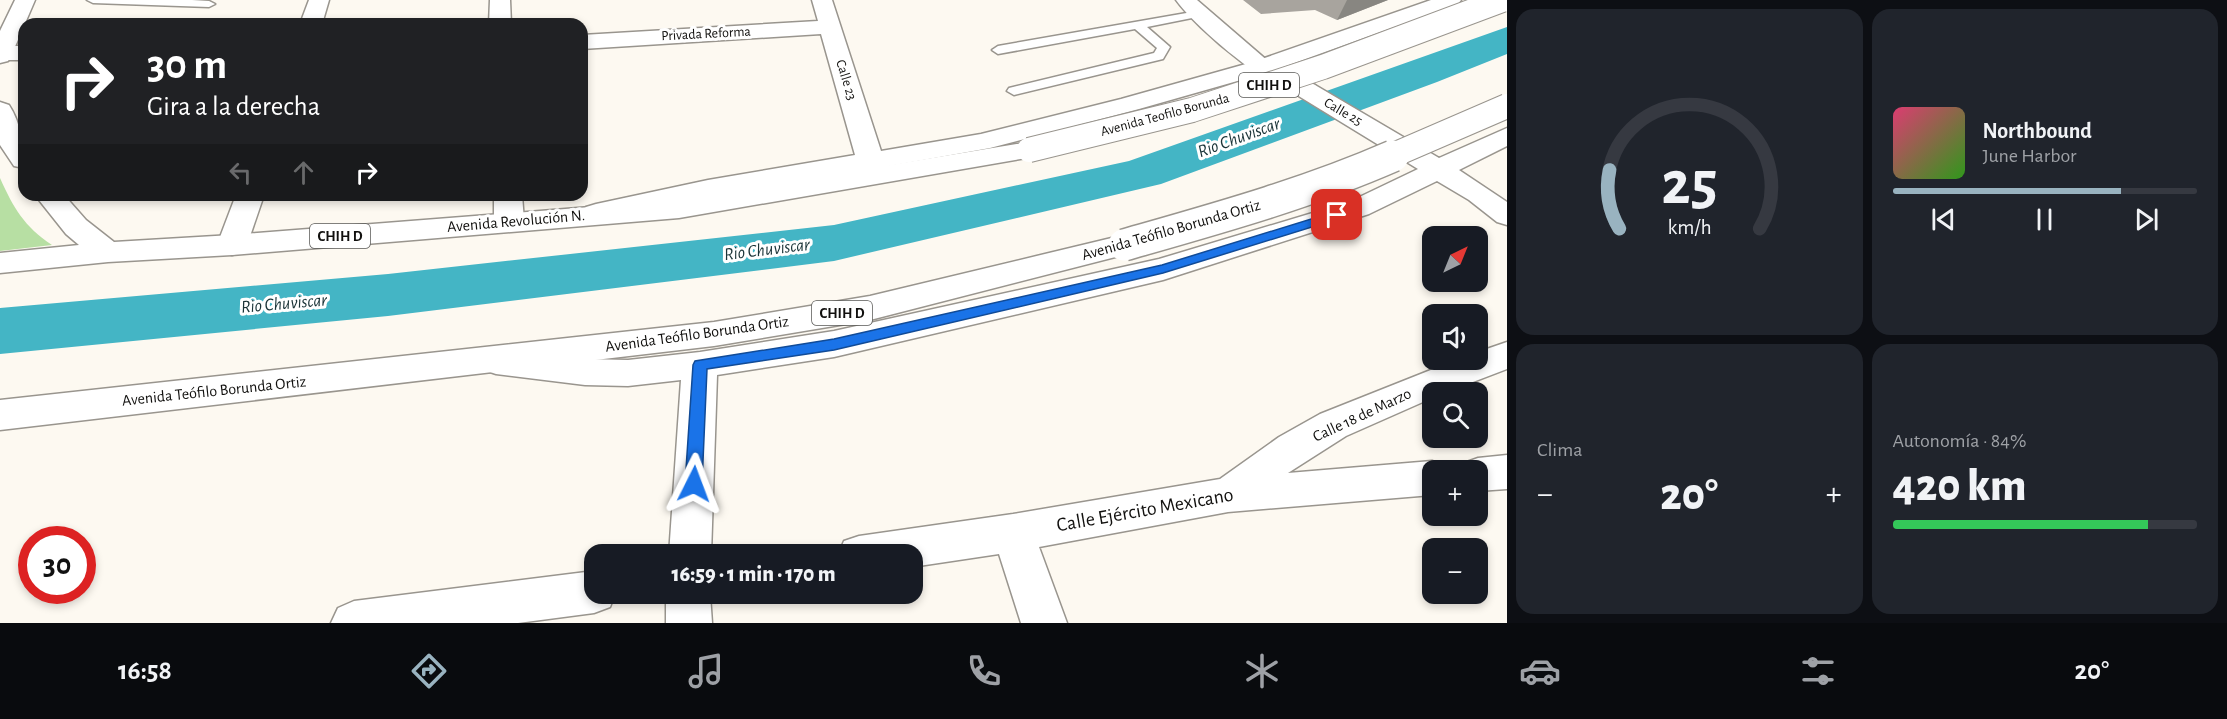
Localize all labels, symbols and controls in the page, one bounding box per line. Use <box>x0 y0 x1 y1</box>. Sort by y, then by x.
street label: Privada Reforma <box>661 25 752 43</box>
icon: right <box>48 42 126 120</box>
text: 30 m <box>147 44 227 86</box>
street label: Calle 23 <box>833 58 859 102</box>
road number: CHIH D <box>1239 73 1299 97</box>
street label: Avenida Teofilo Borunda <box>1099 91 1231 139</box>
text: Gira a la derecha <box>147 93 320 120</box>
street label: Calle 25 <box>1321 96 1365 129</box>
water label: Rio Chuviscar <box>1195 114 1284 161</box>
text: Northbound <box>1983 120 2092 142</box>
text: June Harbor <box>1983 146 2077 166</box>
text: 25 <box>1661 153 1717 215</box>
icon: left <box>224 156 257 189</box>
icon: ahead <box>287 156 320 189</box>
icon: right <box>350 156 383 189</box>
pin <box>1311 189 1362 240</box>
street label: Avenida Teófilo Borunda Ortiz <box>1080 197 1263 263</box>
icon: arrive <box>1320 198 1353 231</box>
icon: previous <box>1927 203 1960 236</box>
icon: pause <box>2028 203 2061 236</box>
icon: next <box>2130 203 2163 236</box>
street label: Avenida Revolución N. <box>446 207 586 235</box>
text: km/h <box>1667 217 1711 238</box>
road number: CHIH D <box>310 224 370 248</box>
north arrow <box>1422 226 1488 292</box>
map controls <box>1422 226 1488 604</box>
water label: Rio Chuviscar <box>723 236 812 264</box>
water label: Rio Chuviscar <box>240 291 329 317</box>
road number: CHIH D <box>812 301 872 325</box>
button: sound <box>1422 304 1488 370</box>
street label: Avenida Teófilo Borunda Ortiz <box>604 313 790 355</box>
street label: Avenida Teófilo Borunda Ortiz <box>121 373 307 409</box>
button: search <box>1422 382 1488 448</box>
street label: Calle 18 de Marzo <box>1310 385 1414 445</box>
text: Autonomía · 84% <box>1893 431 2026 451</box>
text: Clima <box>1537 440 1582 460</box>
position arrow <box>662 452 726 516</box>
button: + <box>1422 460 1488 526</box>
text: 420 km <box>1893 464 2027 509</box>
text: 20° <box>1660 473 1718 518</box>
text: − <box>1537 478 1553 511</box>
text: + <box>1826 478 1841 511</box>
street label: Calle Ejército Mexicano <box>1055 485 1235 535</box>
speed limit sign: 30 <box>18 526 96 604</box>
button: − <box>1422 538 1488 604</box>
text: 16:59 · 1 min · 170 m <box>671 563 836 585</box>
icon: directions <box>408 650 450 692</box>
icon: music <box>685 650 727 692</box>
icon: phone <box>963 650 1005 692</box>
icon: climate <box>1241 650 1283 692</box>
icon: car <box>1519 650 1561 692</box>
icon: filters <box>1797 650 1839 692</box>
text: 16:58 <box>118 657 172 684</box>
text: 20° <box>2074 657 2109 684</box>

